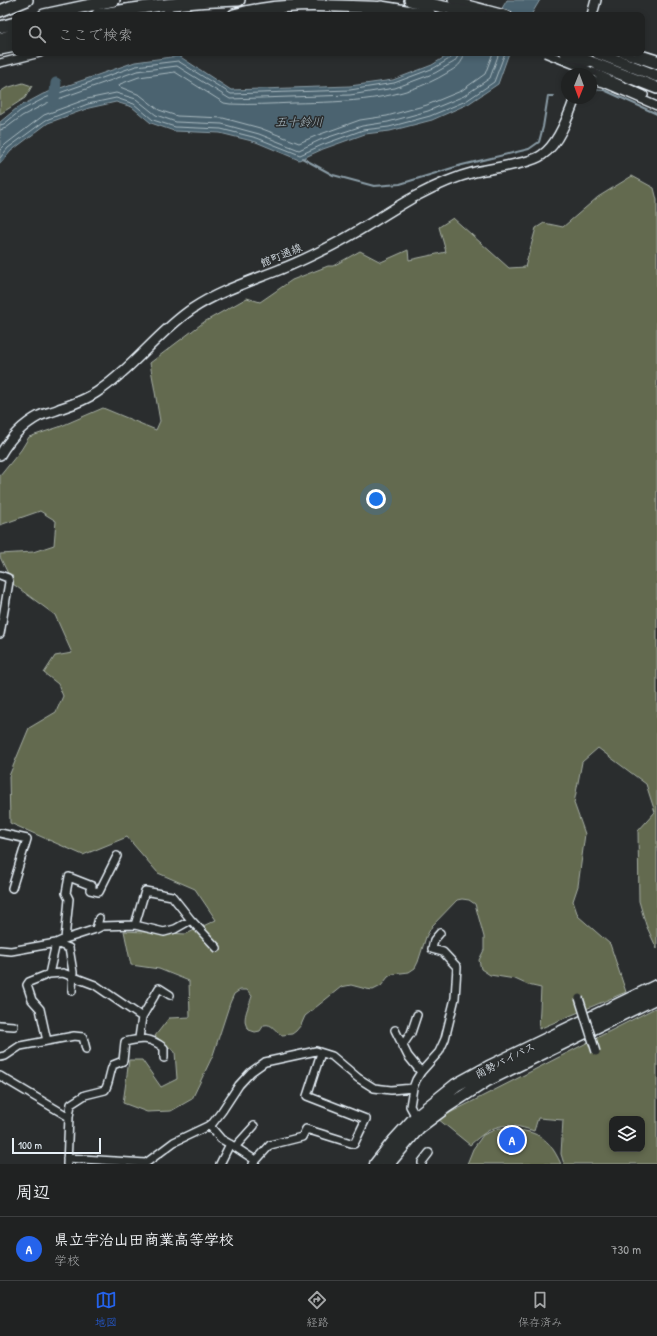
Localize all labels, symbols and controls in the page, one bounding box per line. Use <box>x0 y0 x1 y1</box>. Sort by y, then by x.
search box <box>12 12 645 56</box>
icon: search <box>26 23 48 45</box>
text: ここで検索 <box>58 24 133 45</box>
north arrow <box>561 68 597 104</box>
water label: 五十鈴川 <box>275 113 323 130</box>
street label: 館町通線 <box>258 240 304 270</box>
your location <box>366 489 386 509</box>
street label: 南勢バイパス <box>473 1039 537 1081</box>
map controls <box>609 1116 645 1152</box>
button: layers <box>609 1116 645 1152</box>
pin: A <box>499 1125 525 1155</box>
scale bar <box>12 1136 101 1155</box>
text: 100 m <box>18 1138 42 1152</box>
text: 周辺 <box>16 1180 50 1203</box>
text: 県立宇治山田商業高等学校 <box>54 1229 234 1250</box>
text: A <box>26 1240 32 1258</box>
text: 730 m <box>611 1240 641 1258</box>
text: 学校 <box>54 1251 80 1269</box>
tab: 地図 <box>95 1289 117 1329</box>
tab: 経路 <box>306 1289 328 1329</box>
tab: 保存済み <box>518 1289 562 1329</box>

